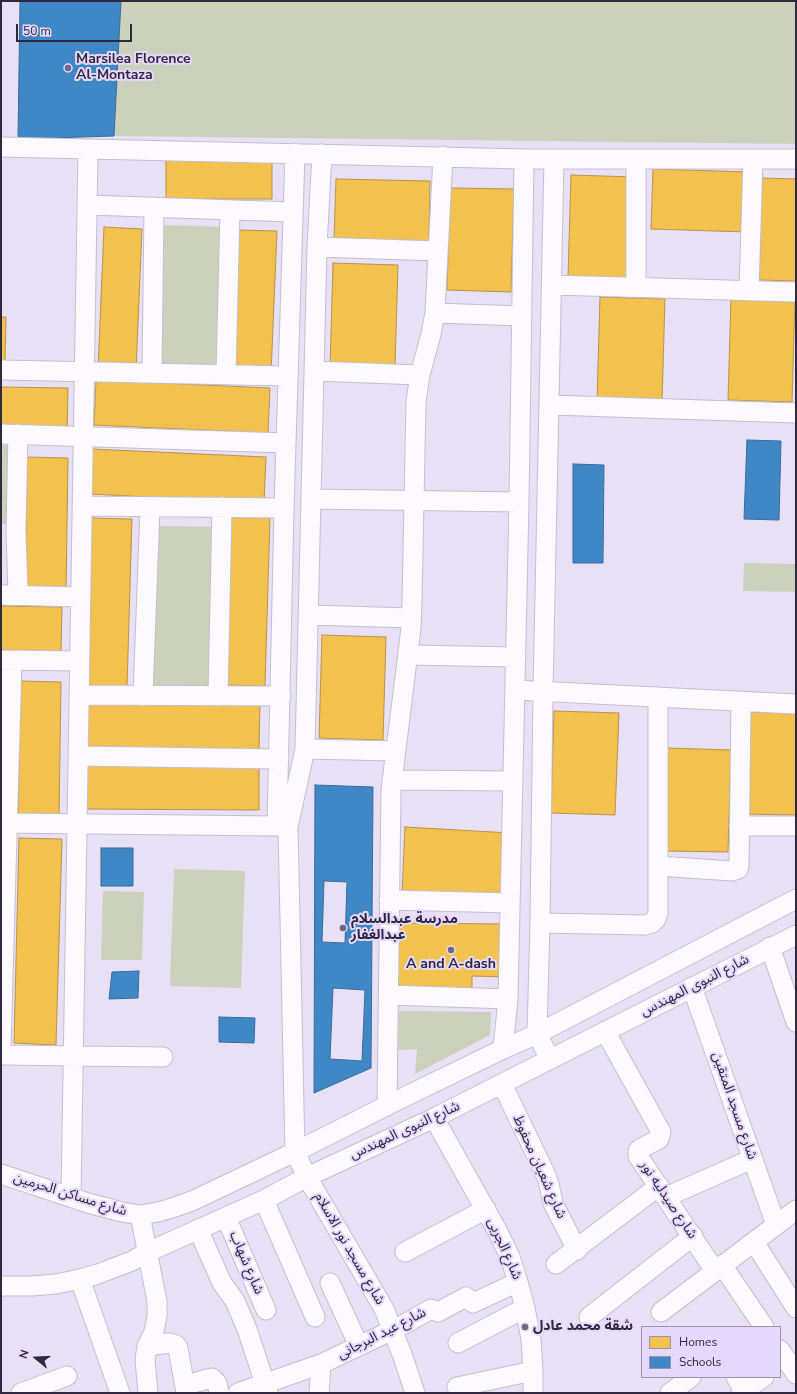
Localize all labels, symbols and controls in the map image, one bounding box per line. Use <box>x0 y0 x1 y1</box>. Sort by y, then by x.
scale bar <box>18 16 134 42</box>
text: 50 m <box>23 23 51 39</box>
place label: Marsilea Florence Al-Montaza <box>76 52 191 84</box>
marker: Marsilea Florence Al-Montaza <box>63 63 73 73</box>
place label: مدرسة عبدالسلام عبدالغفار <box>351 912 458 944</box>
marker: مدرسة عبدالسلام عبدالغفار <box>338 923 348 933</box>
marker: A and A-dash <box>446 945 456 955</box>
street label: شارع النبوى المهندس <box>638 951 752 1021</box>
place label: A and A-dash <box>406 957 496 973</box>
street label: شارع مسجد المتقين <box>708 1050 760 1162</box>
street label: شارع النبوى المهندس <box>347 1098 463 1164</box>
street label: شارع شعبان محفوظ <box>509 1112 569 1222</box>
street label: شارع صيدليه نور <box>636 1158 700 1242</box>
street label: شارع مساكن الحرمين <box>11 1170 129 1220</box>
street label: شارع مسجد نور الاسلام <box>310 1190 388 1308</box>
street label: شارع الجربى <box>483 1215 525 1283</box>
street label: شارع شهاب <box>225 1229 267 1297</box>
street label: شارع عيد البرجانى <box>335 1304 429 1364</box>
place label: شقة محمد عادل <box>533 1319 633 1335</box>
marker: شقة محمد عادل <box>520 1322 530 1332</box>
legend <box>641 1326 781 1378</box>
text: Homes <box>679 1334 717 1350</box>
north arrow <box>16 1338 56 1378</box>
text: N <box>16 1348 33 1360</box>
text: Schools <box>679 1354 721 1370</box>

